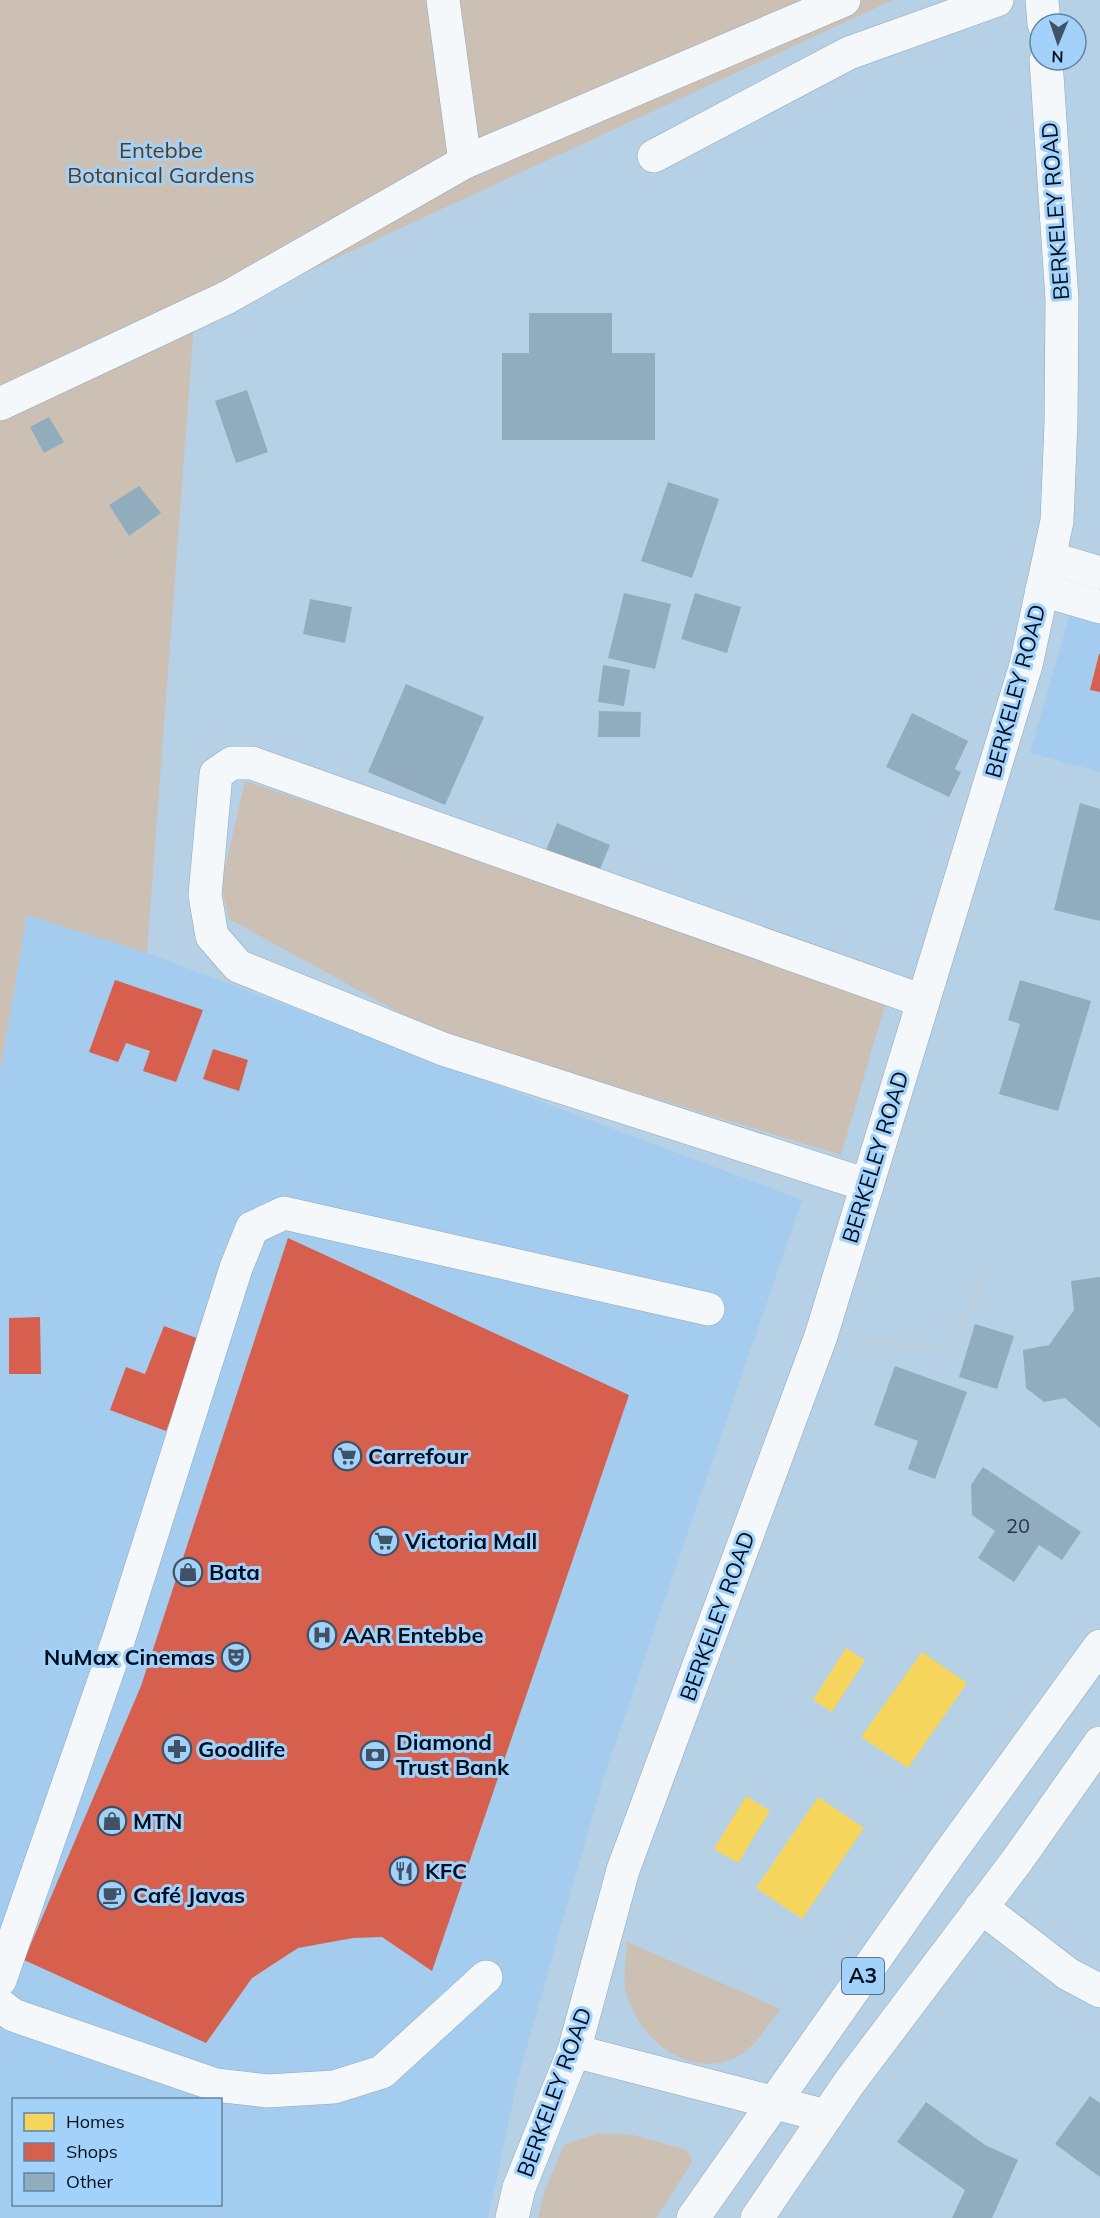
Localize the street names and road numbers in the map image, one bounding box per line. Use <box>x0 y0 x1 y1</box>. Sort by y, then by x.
street label: BERKELEY ROAD <box>1035 121 1075 301</box>
street label: BERKELEY ROAD <box>978 601 1052 781</box>
street label: BERKELEY ROAD <box>836 1068 914 1246</box>
street label: BERKELEY ROAD <box>673 1527 761 1705</box>
road number: A3 <box>842 1958 884 1994</box>
street label: BERKELEY ROAD <box>510 2003 598 2181</box>

